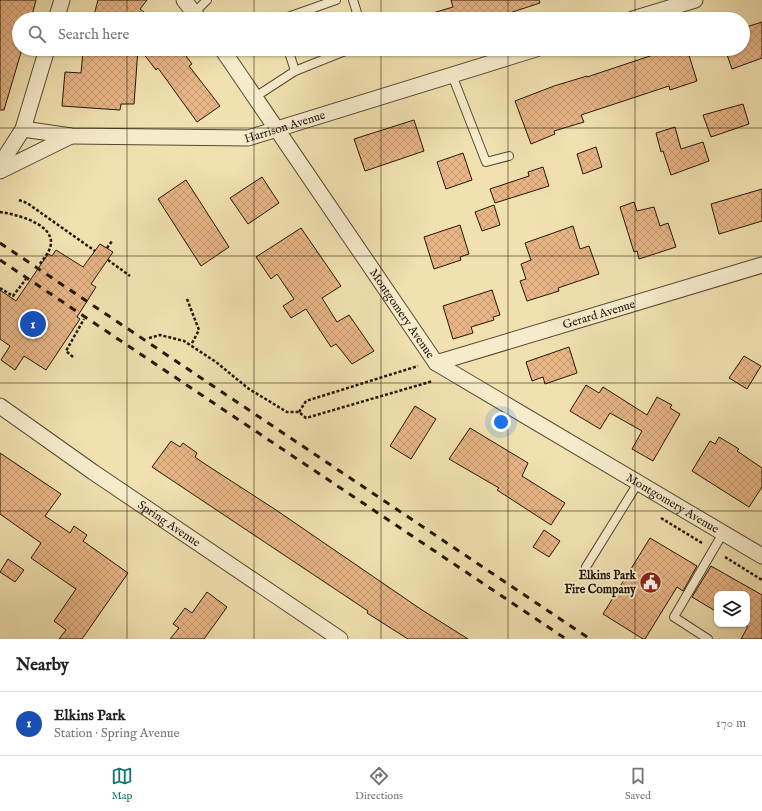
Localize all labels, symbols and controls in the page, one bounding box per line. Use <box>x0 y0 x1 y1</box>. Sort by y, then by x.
search box <box>12 12 750 56</box>
icon: search <box>26 23 48 45</box>
text: Search here <box>58 25 129 44</box>
street label: Harrison Avenue <box>243 107 328 147</box>
street label: Montgomery Avenue <box>366 266 438 362</box>
street label: Gerard Avenue <box>561 296 637 332</box>
pin: 1 <box>20 309 46 339</box>
your location <box>491 412 511 432</box>
street label: Montgomery Avenue <box>623 470 722 537</box>
street label: Spring Avenue <box>135 497 204 551</box>
place label: Elkins Park Fire Company <box>564 568 637 598</box>
public building icon: Elkins Park Fire Company <box>638 569 664 595</box>
map controls <box>714 591 750 627</box>
button: layers <box>714 591 750 627</box>
text: Nearby <box>16 655 69 676</box>
text: Elkins Park <box>54 706 126 725</box>
text: 1 <box>27 715 31 732</box>
text: 170 m <box>716 715 746 732</box>
text: Station · Spring Avenue <box>54 725 180 742</box>
tab: Map <box>111 765 133 803</box>
tab: Directions <box>355 765 403 803</box>
tab: Saved <box>625 765 651 803</box>

